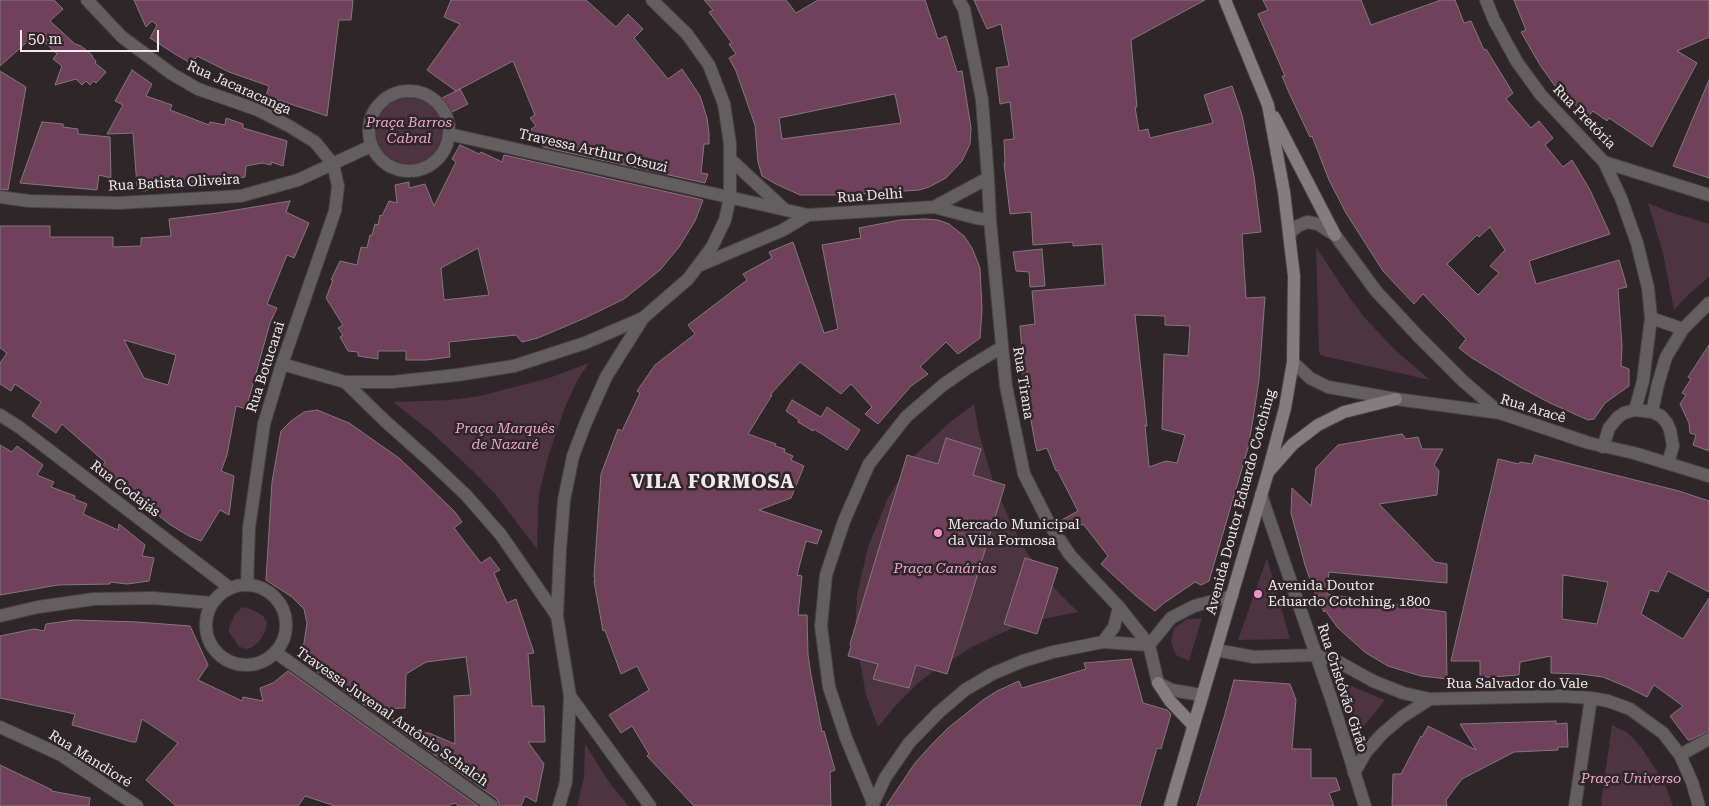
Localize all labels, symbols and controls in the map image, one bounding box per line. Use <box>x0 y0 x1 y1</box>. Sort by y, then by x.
scale bar <box>22 20 161 52</box>
text: 50 m <box>28 30 62 48</box>
street label: Rua Jacaracanga <box>184 57 294 119</box>
street label: Rua Pretória <box>1549 81 1619 153</box>
park label: Praça Barros Cabral <box>366 115 452 148</box>
street label: Travessa Arthur Otsuzi <box>517 126 669 176</box>
street label: Rua Batista Oliveira <box>108 171 240 195</box>
street label: Rua Delhi <box>837 185 903 207</box>
street label: Rua Botucarai <box>243 320 289 414</box>
street label: Rua Tirana <box>1009 346 1037 420</box>
street label: Avenida Doutor Eduardo Cotching <box>1203 387 1279 617</box>
street label: Rua Aracê <box>1498 391 1568 427</box>
park label: Praça Marquês de Nazaré <box>455 421 555 454</box>
street label: Rua Codajás <box>87 457 163 521</box>
district label: VILA FORMOSA <box>629 471 797 493</box>
place label: Mercado Municipal da Vila Formosa <box>948 517 1080 550</box>
marker: Mercado Municipal da Vila Formosa <box>932 527 944 539</box>
park label: Praça Canárias <box>894 561 996 577</box>
place label: Avenida Doutor Eduardo Cotching, 1800 <box>1268 578 1430 610</box>
marker: Avenida Doutor Eduardo Cotching, 1800 <box>1252 588 1264 600</box>
street label: Rua Cristóvão Girão <box>1313 622 1371 754</box>
street label: Travessa Juvenal Antônio Schalch <box>293 644 491 790</box>
street label: Rua Salvador do Vale <box>1446 676 1588 692</box>
street label: Rua Mandioré <box>45 727 135 791</box>
park label: Praça Universo <box>1581 771 1681 787</box>

